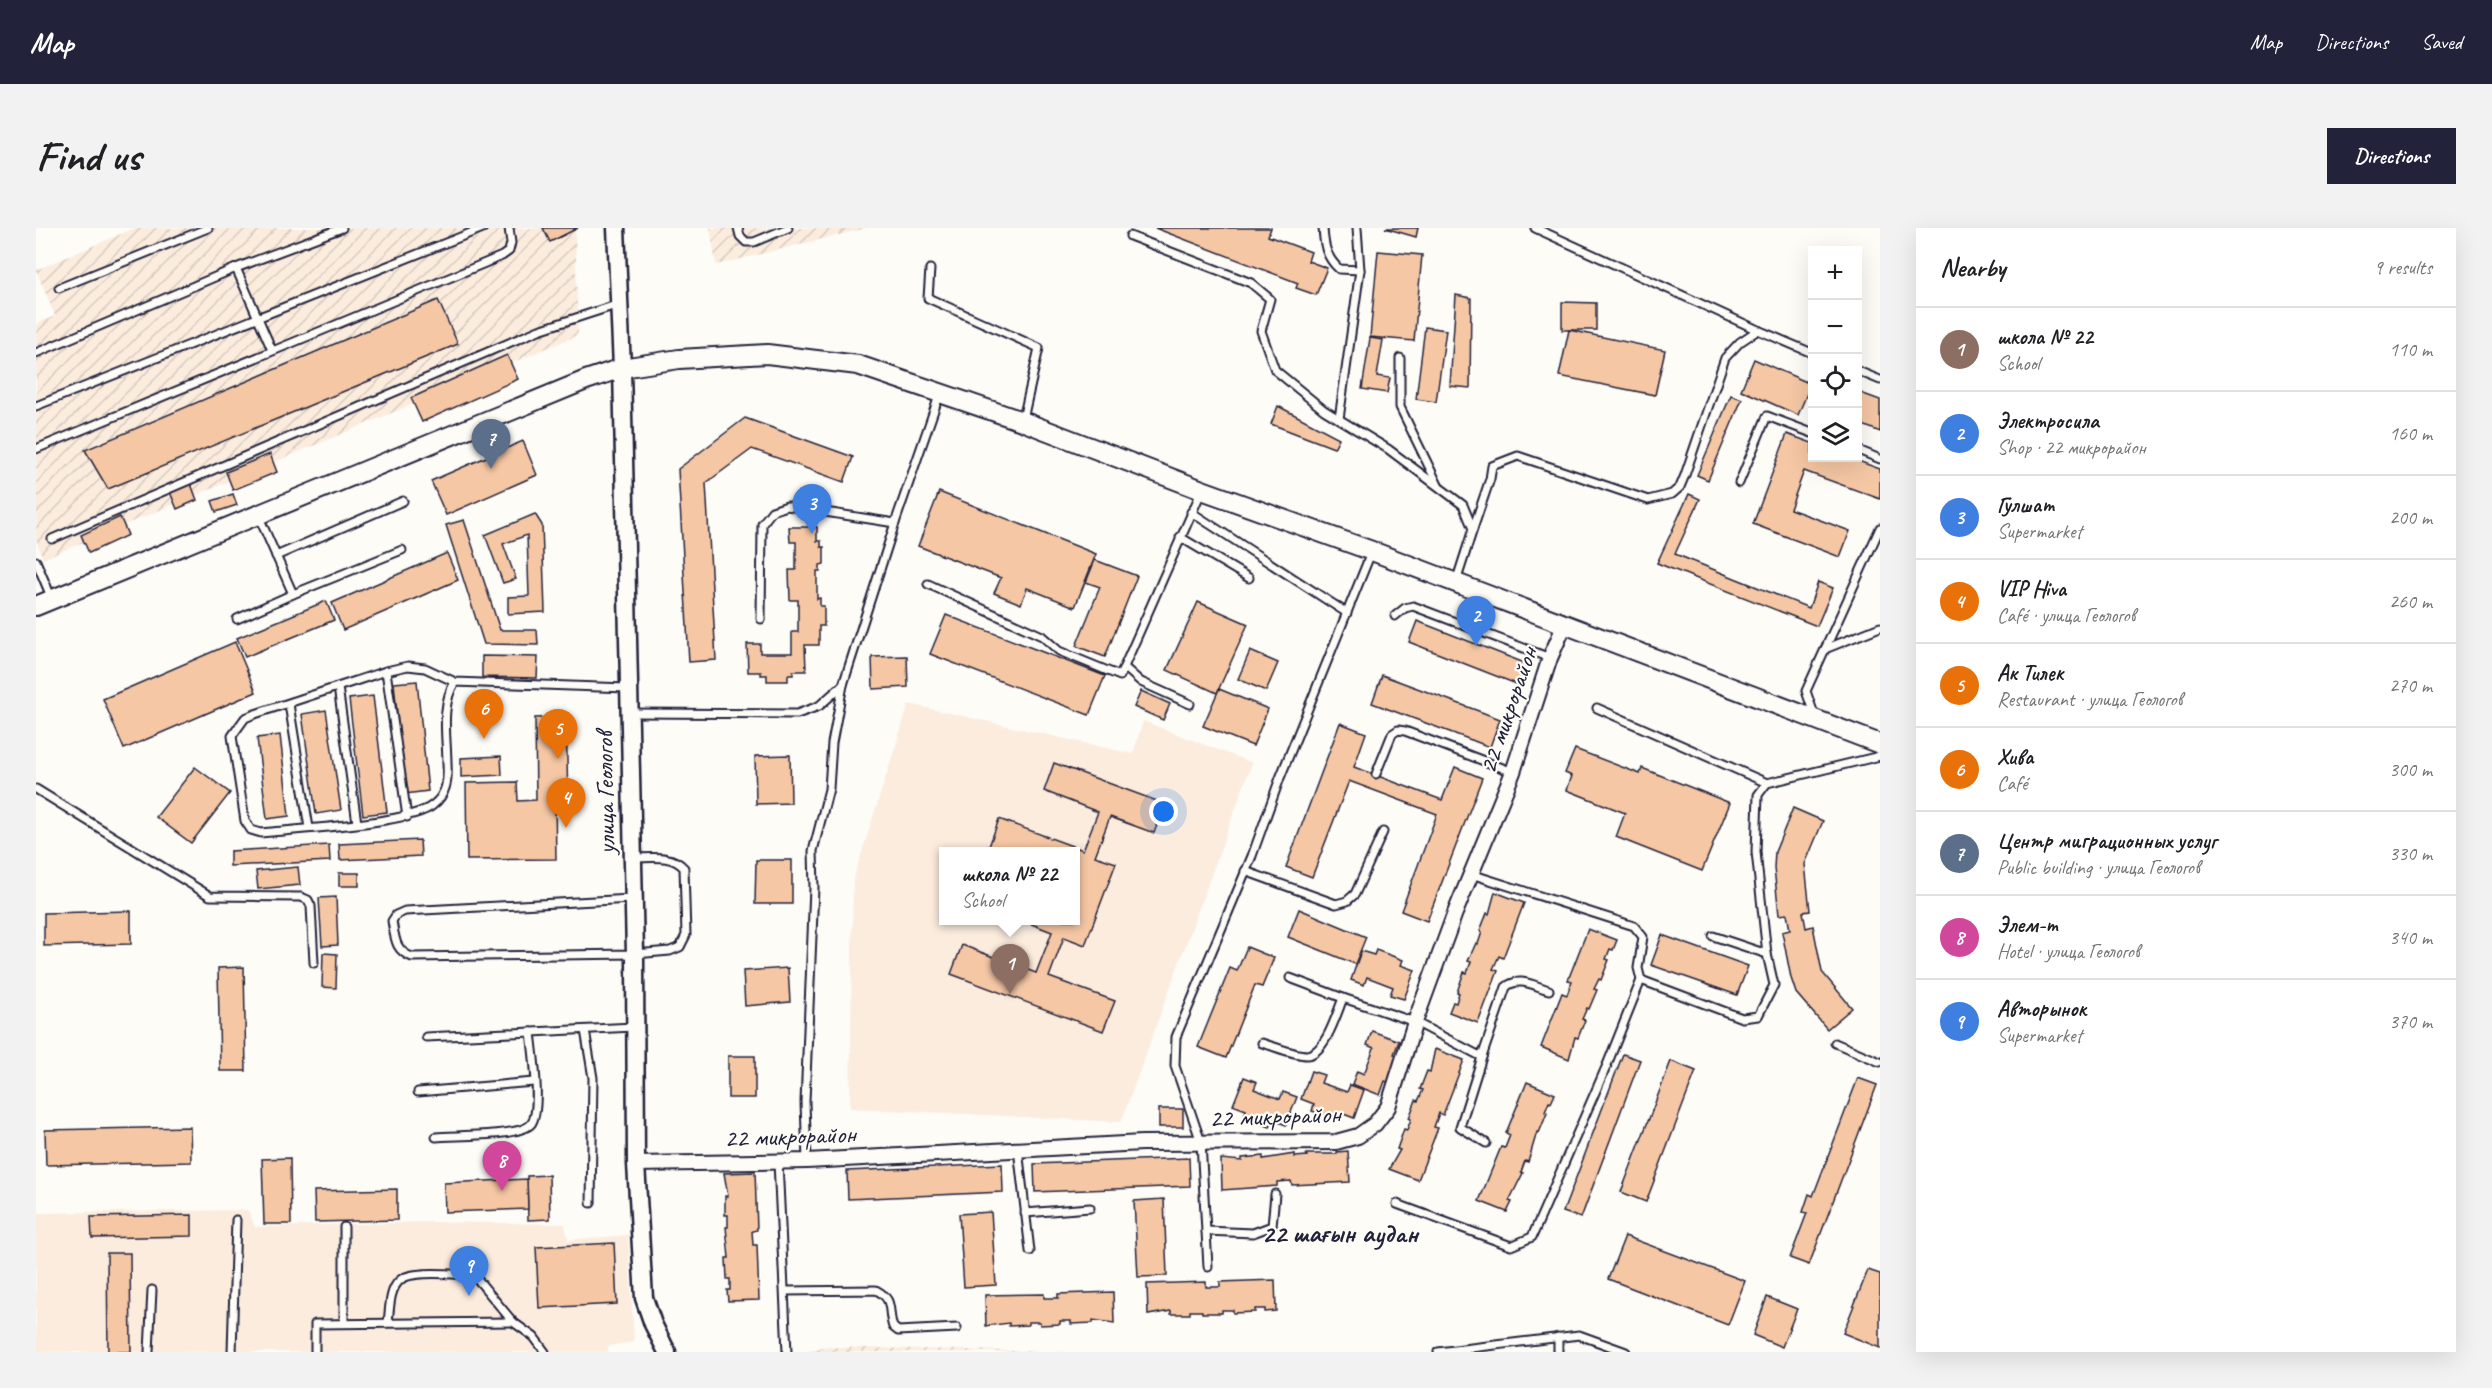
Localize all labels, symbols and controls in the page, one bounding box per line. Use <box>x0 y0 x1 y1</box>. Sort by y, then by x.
text: Map <box>30 25 73 60</box>
text: Map <box>2250 29 2282 55</box>
text: Directions <box>2315 29 2388 55</box>
text: Saved <box>2421 29 2462 55</box>
button: Directions <box>2327 128 2456 184</box>
text: Find us <box>36 130 141 183</box>
map controls <box>1808 246 1862 462</box>
button: + <box>1808 246 1862 300</box>
text: Nearby <box>1940 251 2005 284</box>
text: 9 results <box>2373 255 2432 280</box>
button: − <box>1808 300 1862 354</box>
text: школа № 22 <box>1997 323 2093 351</box>
text: 1 <box>1955 337 1964 362</box>
text: 110 m <box>2389 337 2432 362</box>
text: School <box>1997 351 2040 376</box>
button: locate <box>1808 354 1862 408</box>
text: Электросила <box>1997 407 2099 435</box>
button: layers <box>1808 408 1862 462</box>
pin: 7 <box>472 420 510 469</box>
text: 2 <box>1955 421 1964 446</box>
text: 160 m <box>2389 421 2432 446</box>
text: Shop · 22 микрорайон <box>1997 435 2146 460</box>
pin: 3 <box>792 484 832 534</box>
text: Гулшат <box>1997 491 2055 519</box>
text: 3 <box>1955 505 1964 530</box>
text: 200 m <box>2389 505 2432 530</box>
text: Supermarket <box>1997 519 2082 544</box>
text: VIP Hiva <box>1997 575 2066 603</box>
text: 4 <box>1955 589 1964 614</box>
text: 260 m <box>2389 589 2432 614</box>
pin: 2 <box>1456 596 1496 646</box>
text: Café · улица Геологов <box>1997 603 2135 628</box>
street label: 22 микрорайон <box>1471 641 1545 778</box>
text: Ак Тилек <box>1997 659 2064 687</box>
text: 5 <box>1955 673 1964 698</box>
text: 270 m <box>2389 673 2432 698</box>
text: Restaurant · улица Геологов <box>1997 687 2182 712</box>
pin: 6 <box>464 690 504 739</box>
pin: 5 <box>538 710 578 759</box>
street label: улица Геологов <box>587 727 623 857</box>
text: Хива <box>1997 743 2033 771</box>
text: 6 <box>1955 757 1964 782</box>
text: 300 m <box>2389 757 2432 782</box>
text: Café <box>1997 771 2028 796</box>
pin: 4 <box>546 778 586 828</box>
your location <box>1149 797 1178 826</box>
text: Центр миграционных услуг <box>1997 827 2217 855</box>
text: 7 <box>1955 841 1964 866</box>
text: 330 m <box>2389 841 2432 866</box>
popup <box>939 847 1080 925</box>
text: Public building · улица Геологов <box>1997 855 2200 880</box>
text: школа № 22 <box>962 860 1057 888</box>
text: School <box>962 888 1005 913</box>
text: Элем-т <box>1997 911 2057 939</box>
text: 8 <box>1955 925 1964 950</box>
text: 340 m <box>2389 925 2432 950</box>
text: Hotel · улица Геологов <box>1997 939 2140 964</box>
pin: 1 <box>990 944 1030 994</box>
text: Авторынок <box>1997 995 2086 1023</box>
text: 9 <box>1955 1009 1964 1034</box>
text: 370 m <box>2389 1009 2432 1034</box>
text: Supermarket <box>1997 1023 2082 1048</box>
street label: 22 микрорайон <box>1209 1097 1343 1135</box>
street label: 22 микрорайон <box>724 1117 858 1155</box>
pin: 8 <box>482 1142 522 1191</box>
district label: 22 шағын аудан <box>1262 1216 1420 1250</box>
pin: 9 <box>450 1246 488 1296</box>

